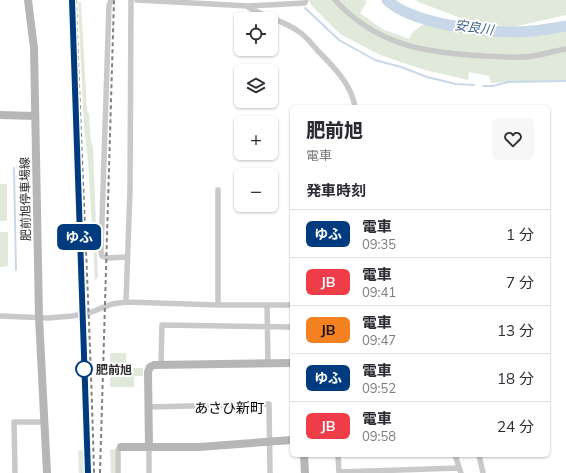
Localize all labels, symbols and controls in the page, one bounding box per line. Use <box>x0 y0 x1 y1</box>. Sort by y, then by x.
map controls <box>234 12 278 212</box>
button: locate <box>234 12 278 56</box>
water label: 安良川 <box>454 16 496 38</box>
button: layers <box>234 64 278 108</box>
button: + <box>234 116 278 160</box>
text: 肥前旭 <box>306 118 363 142</box>
button: heart <box>492 118 534 160</box>
text: 電車 <box>306 147 332 163</box>
street label: 肥前旭停車場線 <box>17 157 33 241</box>
button: − <box>234 168 278 212</box>
text: 発車時刻 <box>306 181 366 200</box>
text: 電車 <box>362 217 392 236</box>
line badge: ゆふ <box>61 224 97 250</box>
text: ゆふ <box>314 225 342 243</box>
text: 1 分 <box>506 225 534 244</box>
text: ゆふ <box>65 228 93 246</box>
text: 09:35 <box>362 236 396 252</box>
text: 電車 <box>362 265 392 284</box>
text: JB <box>321 273 335 291</box>
text: 7 分 <box>506 273 534 292</box>
text: 09:41 <box>362 284 396 300</box>
text: 電車 <box>362 313 392 332</box>
text: JB <box>321 321 335 339</box>
text: 13 分 <box>497 321 534 340</box>
text: 09:47 <box>362 332 396 348</box>
marker: 肥前旭 <box>75 360 93 378</box>
text: 電車 <box>362 361 392 380</box>
place label: 肥前旭 <box>96 362 132 377</box>
text: ゆふ <box>314 369 342 387</box>
text: 18 分 <box>497 369 534 388</box>
text: 09:52 <box>362 380 396 396</box>
district label: あさひ新町 <box>194 399 264 417</box>
text: 電車 <box>362 409 392 428</box>
text: JB <box>321 417 335 435</box>
text: 24 分 <box>497 417 534 436</box>
text: 09:58 <box>362 428 396 444</box>

